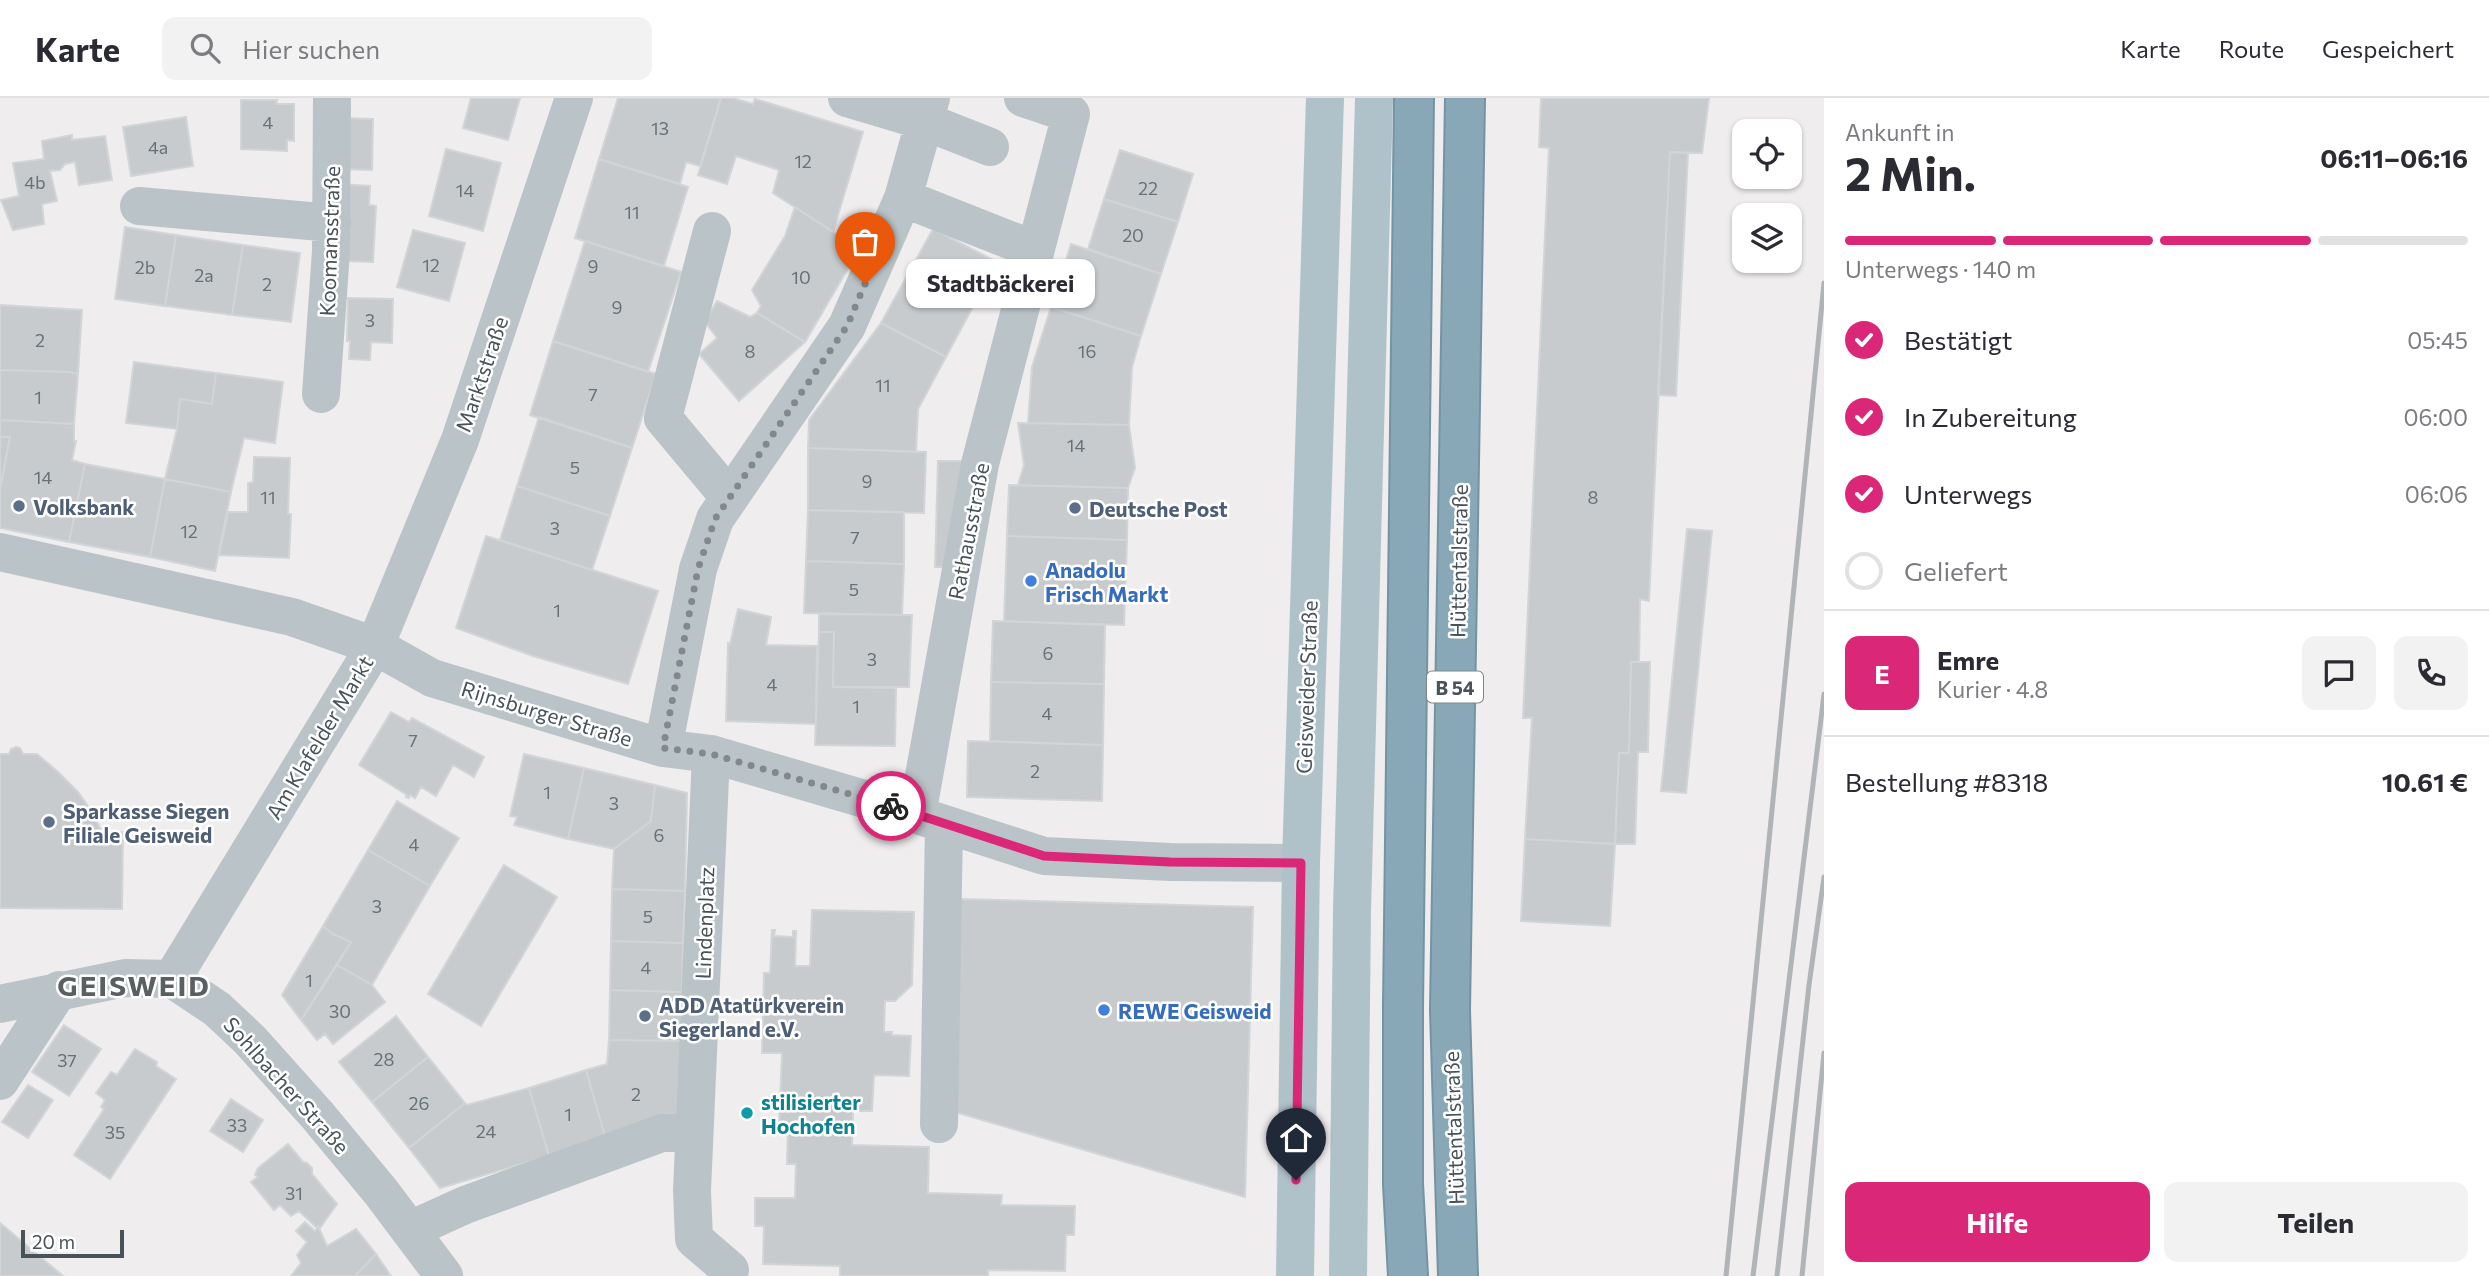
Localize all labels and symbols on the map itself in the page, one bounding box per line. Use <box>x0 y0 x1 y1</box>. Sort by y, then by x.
house number: 4 <box>263 111 274 133</box>
house number: 13 <box>651 117 669 139</box>
house number: 4a <box>148 136 168 158</box>
house number: 12 <box>794 150 812 172</box>
street label: Koomansstraße <box>314 165 344 317</box>
house number: 4b <box>24 171 46 193</box>
house number: 22 <box>1138 177 1158 199</box>
house number: 14 <box>456 179 474 201</box>
house number: 11 <box>624 201 640 223</box>
pin <box>835 212 895 284</box>
house number: 20 <box>1122 224 1144 246</box>
house number: 12 <box>422 254 440 276</box>
house number: 9 <box>588 255 598 277</box>
house number: 2b <box>135 256 155 278</box>
callout: Stadtbäckerei <box>907 260 1096 308</box>
house number: 2a <box>194 264 214 286</box>
house number: 10 <box>791 266 811 288</box>
house number: 2 <box>262 273 272 295</box>
house number: 9 <box>612 296 622 318</box>
house number: 3 <box>365 309 375 331</box>
street label: Marktstraße <box>450 313 512 435</box>
house number: 2 <box>35 329 45 351</box>
house number: 8 <box>745 340 756 362</box>
house number: 16 <box>1078 340 1096 362</box>
house number: 11 <box>875 374 891 396</box>
house number: 7 <box>588 383 598 405</box>
house number: 1 <box>34 386 42 408</box>
house number: 14 <box>1067 434 1085 456</box>
house number: 5 <box>570 456 580 478</box>
street label: Rathausstraße <box>942 460 994 602</box>
house number: 14 <box>34 466 52 488</box>
house number: 9 <box>862 470 872 492</box>
street label: Hüttentalstraße <box>1444 484 1472 638</box>
house number: 11 <box>260 486 276 508</box>
house number: 8 <box>1588 486 1599 508</box>
place label: Volksbank <box>33 494 134 519</box>
place label: Deutsche Post <box>1089 496 1228 521</box>
marker: Volksbank <box>11 498 27 514</box>
marker: Deutsche Post <box>1067 500 1083 516</box>
house number: 3 <box>550 517 560 539</box>
house number: 12 <box>180 520 198 542</box>
house number: 7 <box>850 526 860 548</box>
place label: Anadolu Frisch Markt <box>1045 557 1168 606</box>
marker: Anadolu Frisch Markt <box>1023 573 1039 589</box>
house number: 5 <box>849 578 859 600</box>
house number: 1 <box>553 599 561 621</box>
street label: Geisweider Straße <box>1290 600 1322 774</box>
house number: 6 <box>1043 642 1053 664</box>
house number: 3 <box>867 648 877 670</box>
street label: Am Klafelder Markt <box>260 651 378 823</box>
road number: B 54 <box>1427 672 1483 702</box>
house number: 4 <box>767 673 778 695</box>
street label: Rijnsburger Straße <box>459 675 635 751</box>
house number: 1 <box>852 695 860 717</box>
house number: 4 <box>1042 702 1053 724</box>
house number: 7 <box>408 729 418 751</box>
house number: 2 <box>1030 760 1040 782</box>
courier <box>856 771 926 841</box>
house number: 1 <box>543 781 551 803</box>
house number: 3 <box>609 792 619 814</box>
place label: Sparkasse Siegen Filiale Geisweid <box>63 798 230 847</box>
marker: Sparkasse Siegen Filiale Geisweid <box>41 814 57 830</box>
house number: 6 <box>654 824 664 846</box>
house number: 4 <box>409 833 420 855</box>
street label: Lindenplatz <box>690 866 718 980</box>
house number: 3 <box>372 895 382 917</box>
house number: 5 <box>643 905 653 927</box>
house number: 4 <box>641 956 652 978</box>
district label: GEISWEID <box>57 968 211 1002</box>
house number: 1 <box>305 969 313 991</box>
place label: ADD Atatürkverein Siegerland e.V. <box>659 992 844 1041</box>
place label: REWE Geisweid <box>1118 998 1272 1023</box>
house number: 30 <box>329 1000 351 1022</box>
marker: REWE Geisweid <box>1096 1002 1112 1018</box>
marker: ADD Atatürkverein Siegerland e.V. <box>637 1008 653 1024</box>
street label: Sohlbacher Straße <box>219 1012 355 1158</box>
house number: 28 <box>374 1048 395 1070</box>
house number: 37 <box>57 1049 77 1071</box>
street label: Hüttentalstraße <box>1438 1051 1468 1205</box>
house number: 2 <box>631 1083 641 1105</box>
place label: stilisierter Hochofen <box>761 1089 861 1138</box>
house number: 26 <box>409 1092 429 1114</box>
house number: 1 <box>564 1103 572 1125</box>
marker: stilisierter Hochofen <box>739 1105 755 1121</box>
pin <box>1266 1108 1326 1180</box>
house number: 33 <box>227 1114 247 1136</box>
house number: 24 <box>476 1120 496 1142</box>
house number: 35 <box>105 1121 125 1143</box>
house number: 31 <box>285 1182 303 1204</box>
scale bar <box>21 1227 124 1259</box>

